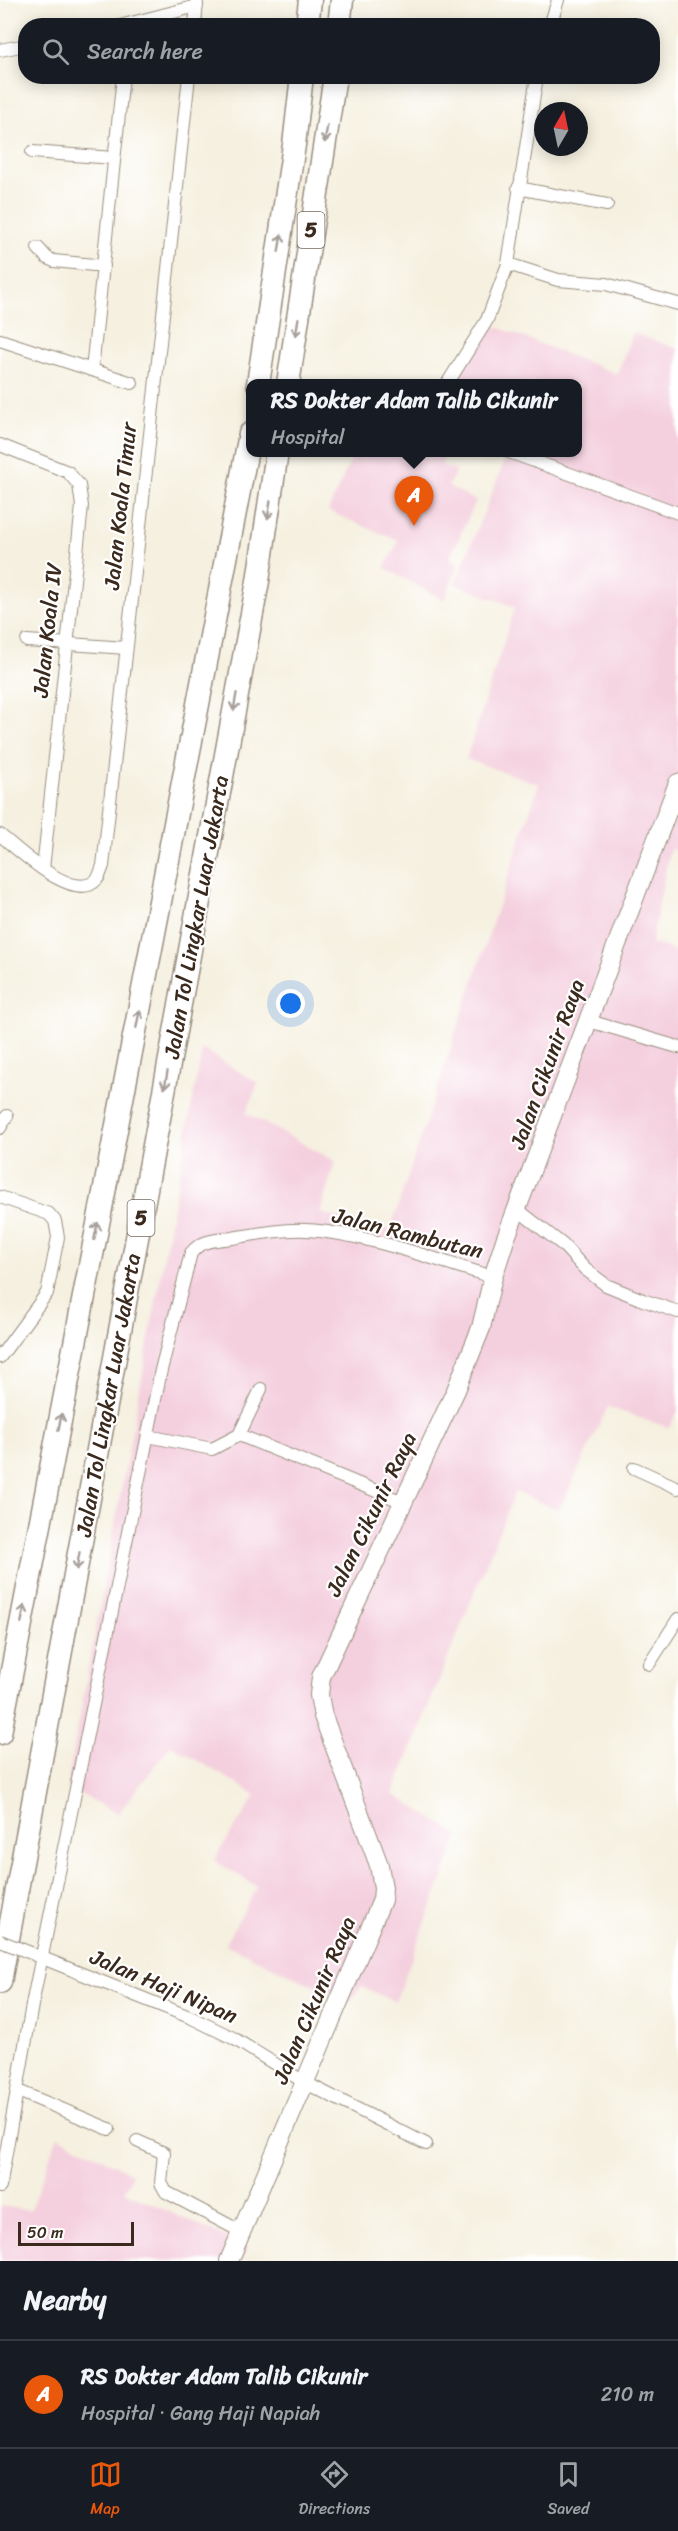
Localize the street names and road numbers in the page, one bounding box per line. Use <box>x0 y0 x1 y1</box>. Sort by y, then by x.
road number: 5 <box>298 212 324 248</box>
street label: Jalan Koala Timur <box>92 418 148 593</box>
street label: Jalan Koala IV <box>20 560 74 700</box>
street label: Jalan Tol Lingkar Luar Jakarta <box>152 772 240 1063</box>
street label: Jalan Cikunir Raya <box>498 973 596 1156</box>
street label: Jalan Rambutan <box>328 1195 487 1271</box>
road number: 5 <box>128 1200 154 1236</box>
street label: Jalan Tol Lingkar Luar Jakarta <box>64 1250 152 1541</box>
street label: Jalan Cikunir Raya <box>314 1425 428 1604</box>
street label: Jalan Cikunir Raya <box>261 1910 367 2091</box>
street label: Jalan Haji Nipan <box>83 1937 244 2035</box>

